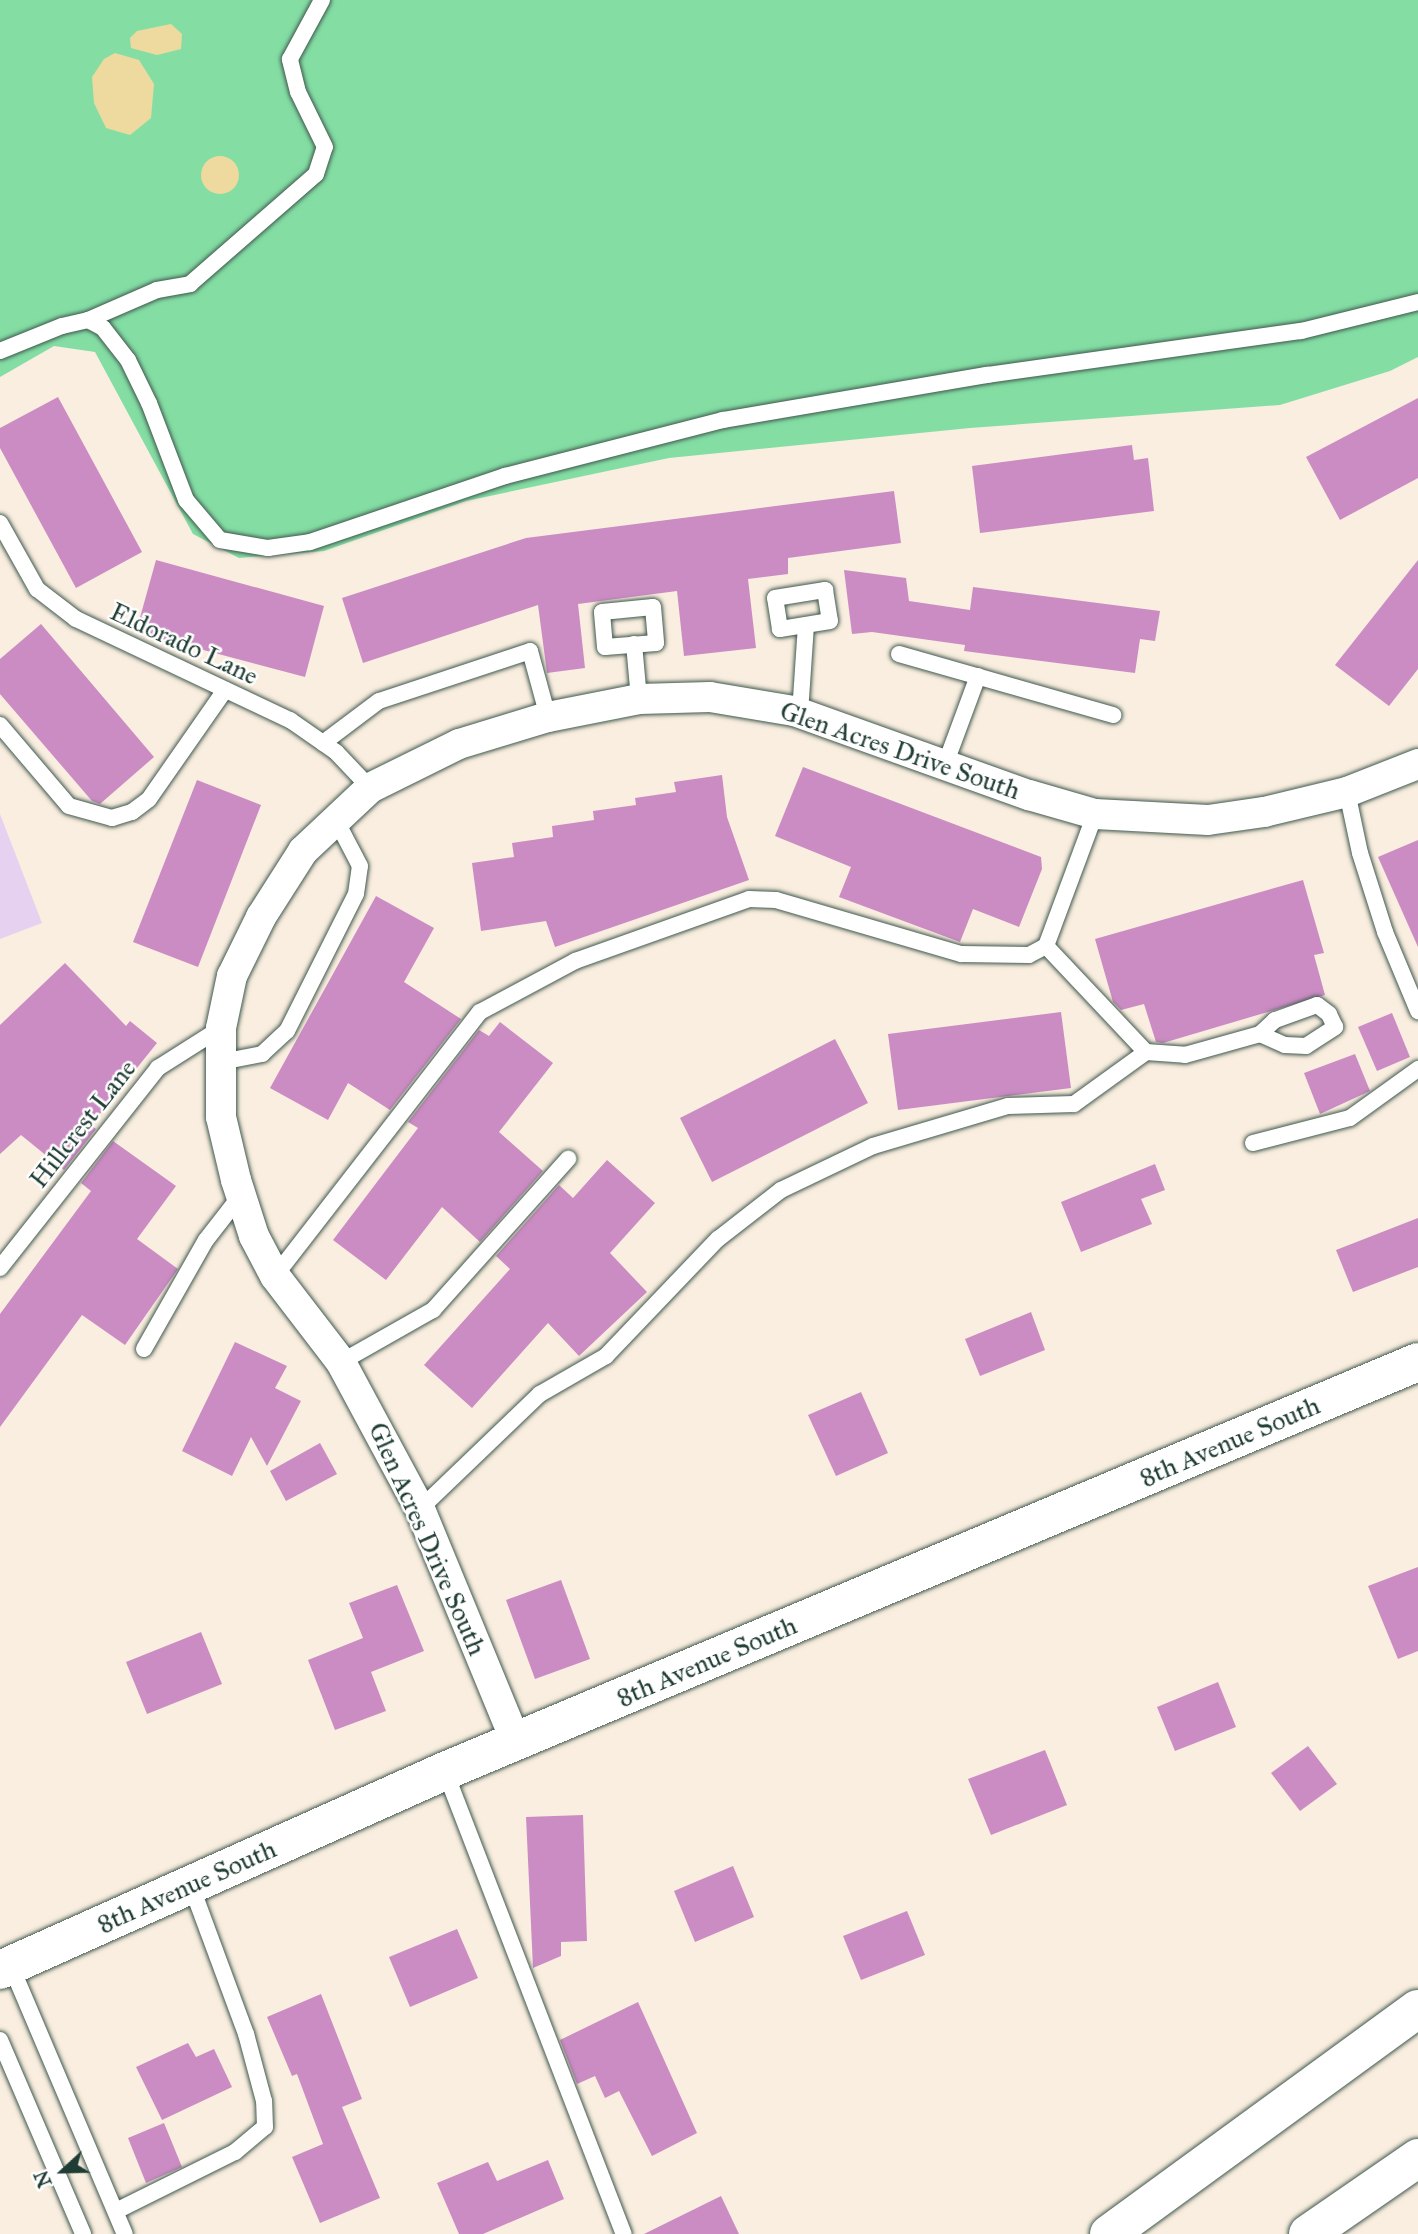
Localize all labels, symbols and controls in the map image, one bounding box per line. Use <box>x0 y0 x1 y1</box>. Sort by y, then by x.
street label: Eldorado Lane <box>105 596 263 692</box>
street label: Glen Acres Drive South <box>776 695 1024 807</box>
street label: Hillcrest Lane <box>23 1054 143 1194</box>
street label: 8th Avenue South <box>1135 1390 1325 1494</box>
street label: Glen Acres Drive South <box>362 1418 492 1660</box>
street label: 8th Avenue South <box>612 1610 802 1714</box>
street label: 8th Avenue South <box>93 1834 281 1940</box>
north arrow <box>28 2136 98 2206</box>
text: N <box>29 2167 57 2191</box>

